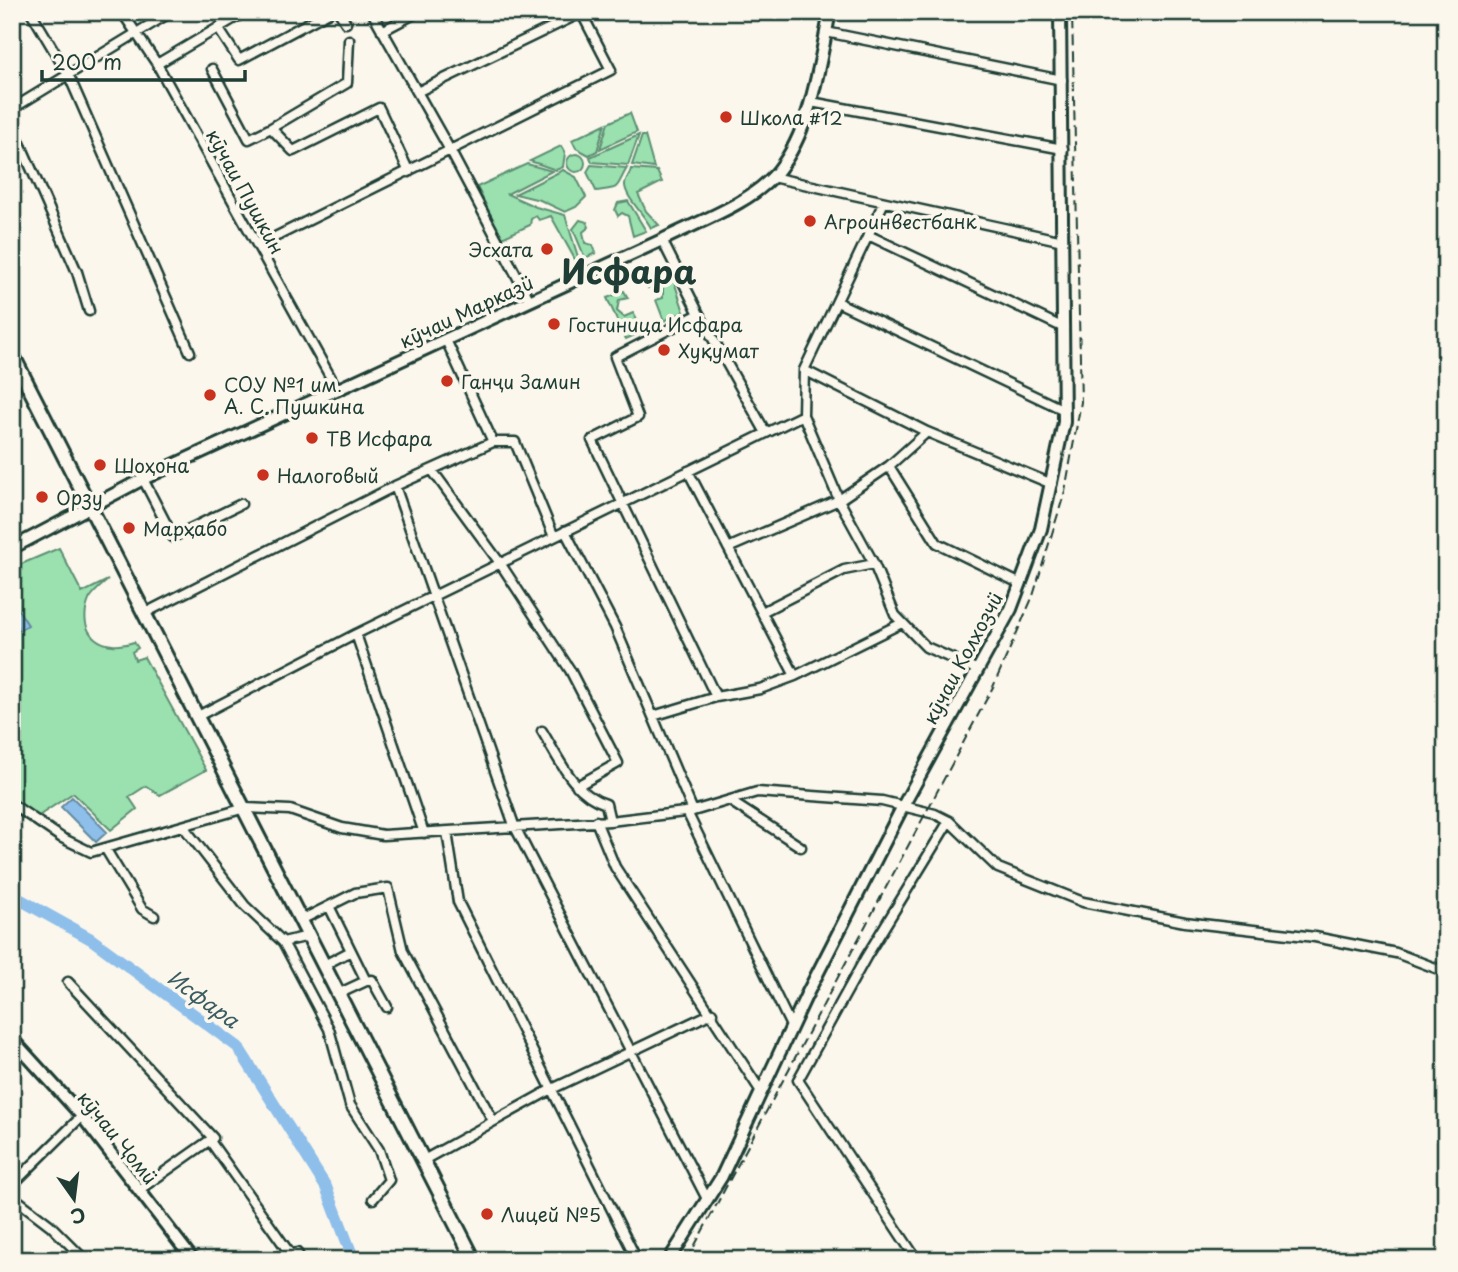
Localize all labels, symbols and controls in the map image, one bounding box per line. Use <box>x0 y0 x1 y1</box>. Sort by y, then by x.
scale bar <box>42 38 245 82</box>
text: 200 m <box>52 45 122 77</box>
place label: Школа #12 <box>740 103 843 131</box>
marker: Школа #12 <box>718 109 734 125</box>
street label: кӯчаи Пушкин <box>200 123 292 259</box>
place label: Агроинвестбанк <box>824 207 977 235</box>
marker: Агроинвестбанк <box>802 213 818 229</box>
place label: Эсхата <box>469 235 533 263</box>
marker: Эсхата <box>539 241 555 257</box>
district label: Исфара <box>562 245 696 295</box>
street label: кӯчаи Марказӣ <box>394 268 538 354</box>
place label: Гостиница Исфара <box>568 310 743 338</box>
marker: Гостиница Исфара <box>546 316 562 332</box>
place label: Хуқумат <box>678 336 760 364</box>
marker: Хуқумат <box>656 342 672 358</box>
place label: Ганҷи Замин <box>461 367 581 395</box>
place label: СОУ №1 им. А. С. Пушкина <box>224 370 364 420</box>
marker: Ганҷи Замин <box>439 373 455 389</box>
marker: СОУ №1 им. А. С. Пушкина <box>202 387 218 403</box>
place label: ТВ Исфара <box>326 424 432 452</box>
marker: ТВ Исфара <box>304 430 320 446</box>
place label: Шоҳона <box>114 451 189 479</box>
marker: Шоҳона <box>92 457 108 473</box>
place label: Налоговый <box>277 461 379 489</box>
marker: Налоговый <box>255 467 271 483</box>
place label: Орзу <box>56 483 103 511</box>
marker: Орзу <box>34 489 50 505</box>
place label: Марҳабо <box>143 514 227 542</box>
marker: Марҳабо <box>121 520 137 536</box>
street label: кӯчаи Колхозчӣ <box>915 587 1009 729</box>
water label: Исфара <box>162 961 247 1035</box>
street label: кӯчаи Ҷомӣ <box>71 1084 165 1190</box>
north arrow <box>38 1164 108 1234</box>
place label: Лицей №5 <box>501 1200 601 1228</box>
text: С <box>68 1201 89 1232</box>
marker: Лицей №5 <box>479 1206 495 1222</box>

